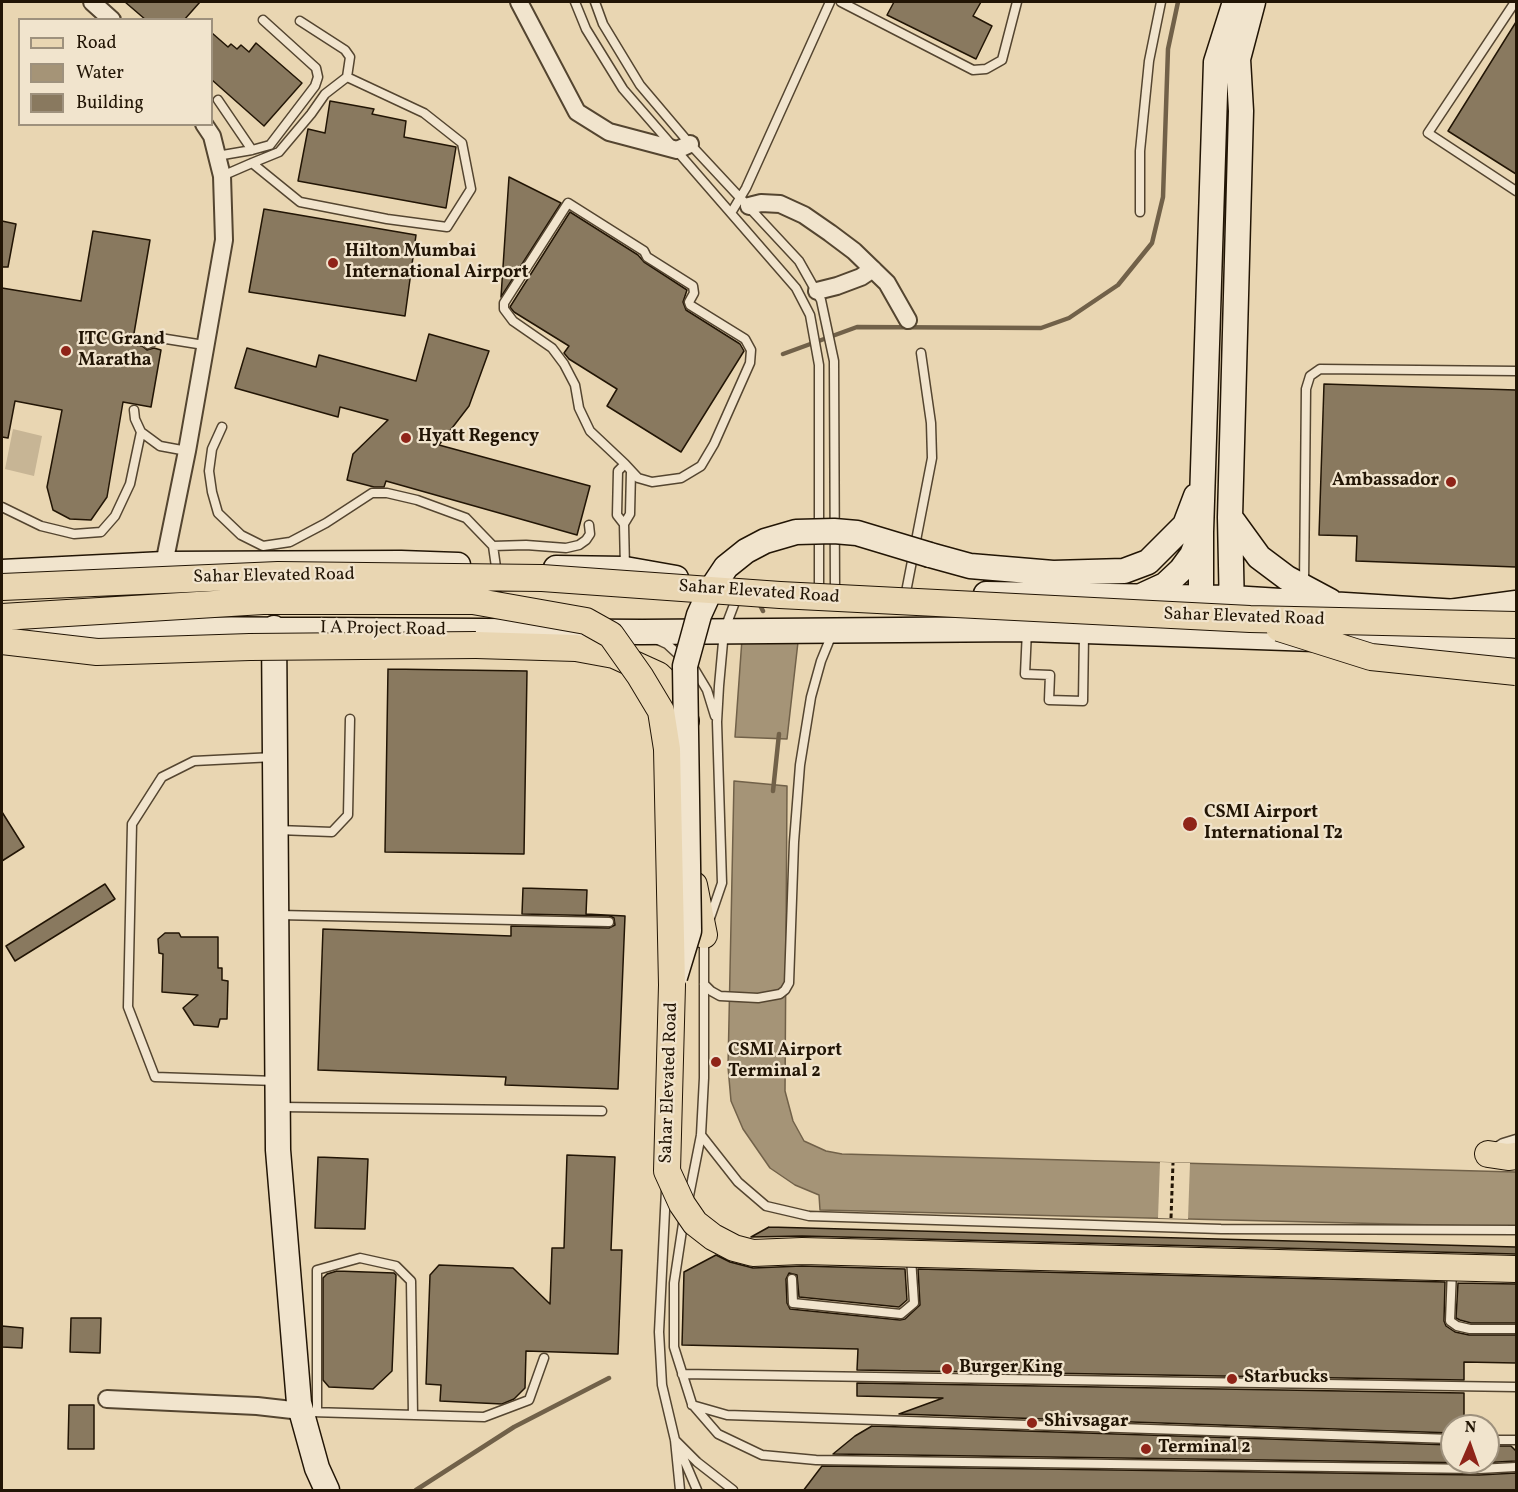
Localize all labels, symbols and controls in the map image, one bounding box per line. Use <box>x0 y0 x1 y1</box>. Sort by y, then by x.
legend <box>18 18 213 126</box>
text: Road <box>76 31 117 56</box>
text: Water <box>76 61 124 86</box>
text: Building <box>76 91 144 116</box>
place label: Hilton Mumbai International Airport <box>345 242 528 284</box>
marker: Hilton Mumbai International Airport <box>326 256 340 270</box>
place label: ITC Grand Maratha <box>78 330 165 372</box>
marker: ITC Grand Maratha <box>59 344 73 358</box>
place label: Hyatt Regency <box>418 427 539 449</box>
marker: Hyatt Regency <box>399 431 413 445</box>
place label: Ambassador <box>1332 471 1439 493</box>
marker: Ambassador <box>1444 475 1458 489</box>
street label: Sahar Elevated Road <box>193 565 355 589</box>
street label: Sahar Elevated Road <box>678 577 840 609</box>
street label: Sahar Elevated Road <box>1163 604 1325 632</box>
street label: I A Project Road <box>320 618 446 642</box>
place label: CSMI Airport International T2 <box>1204 803 1343 846</box>
marker: CSMI Airport International T2 <box>1181 815 1199 833</box>
street label: Sahar Elevated Road <box>656 1002 684 1164</box>
place label: CSMI Airport Terminal 2 <box>728 1041 842 1084</box>
marker: CSMI Airport Terminal 2 <box>709 1055 723 1069</box>
place label: Burger King <box>959 1358 1063 1380</box>
marker: Burger King <box>940 1362 954 1376</box>
place label: Starbucks <box>1244 1368 1328 1390</box>
marker: Starbucks <box>1225 1372 1239 1386</box>
place label: Shivsagar <box>1044 1412 1129 1434</box>
north arrow <box>1440 1414 1500 1474</box>
marker: Shivsagar <box>1025 1416 1039 1430</box>
text: N <box>1464 1417 1477 1439</box>
place label: Terminal 2 <box>1158 1438 1251 1460</box>
marker: Terminal 2 <box>1139 1442 1153 1456</box>

